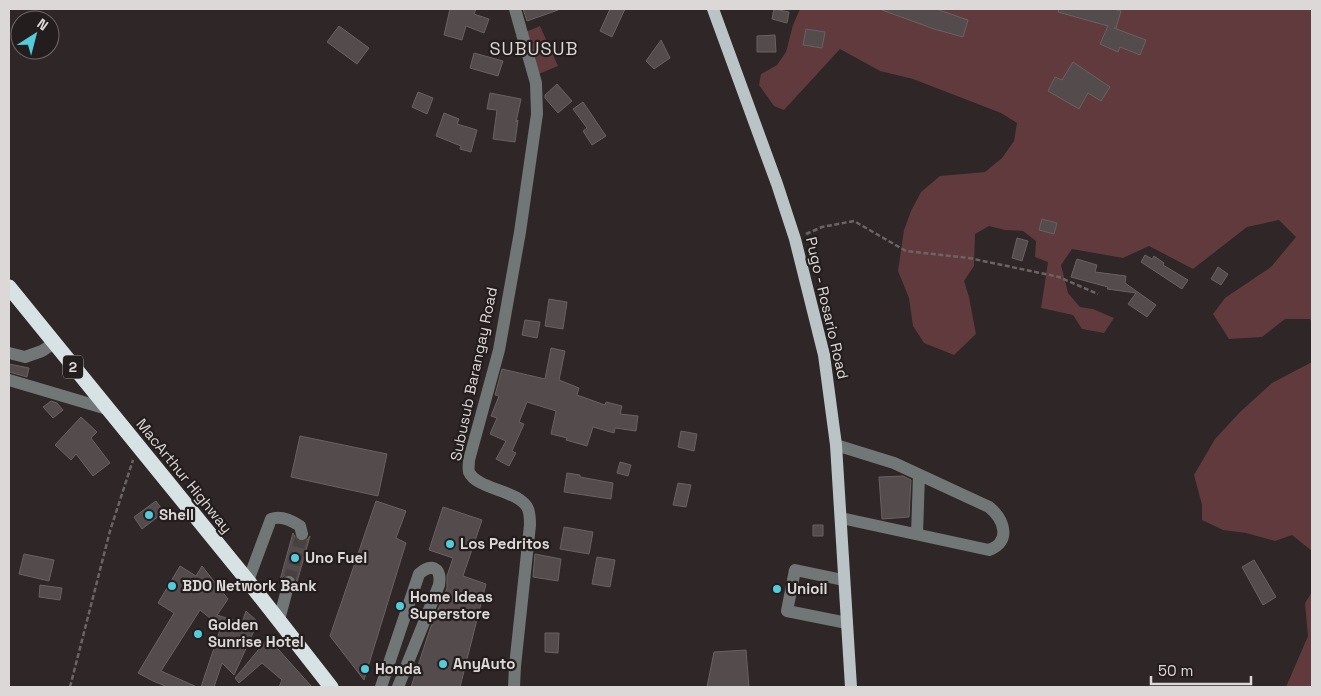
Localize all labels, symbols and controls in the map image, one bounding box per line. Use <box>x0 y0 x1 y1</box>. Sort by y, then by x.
north arrow <box>10 10 60 60</box>
text: N <box>34 14 52 35</box>
district label: SUBUSUB <box>490 37 578 60</box>
street label: Pugo - Rosario Road <box>802 235 853 381</box>
street label: Subusub Barangay Road <box>446 285 501 463</box>
road number: 2 <box>63 356 83 378</box>
street label: MacArthur Highway <box>132 415 236 537</box>
place label: Shell <box>159 505 194 524</box>
marker: Shell <box>143 509 155 521</box>
place label: Los Pedritos <box>460 534 550 553</box>
marker: Los Pedritos <box>444 538 456 550</box>
place label: Uno Fuel <box>305 548 367 567</box>
marker: Uno Fuel <box>289 552 301 564</box>
place label: BDO Network Bank <box>182 576 317 595</box>
place label: Unioil <box>787 579 827 598</box>
marker: BDO Network Bank <box>166 580 178 592</box>
marker: Unioil <box>771 583 783 595</box>
place label: Home Ideas Superstore <box>410 587 493 623</box>
marker: Home Ideas Superstore <box>394 600 406 612</box>
place label: Golden Sunrise Hotel <box>208 615 304 651</box>
marker: Golden Sunrise Hotel <box>192 628 204 640</box>
place label: AnyAuto <box>453 654 515 673</box>
scale bar <box>1151 654 1251 686</box>
marker: AnyAuto <box>437 658 449 670</box>
place label: Honda <box>375 659 422 678</box>
text: 50 m <box>1158 661 1193 680</box>
marker: Honda <box>359 663 371 675</box>

